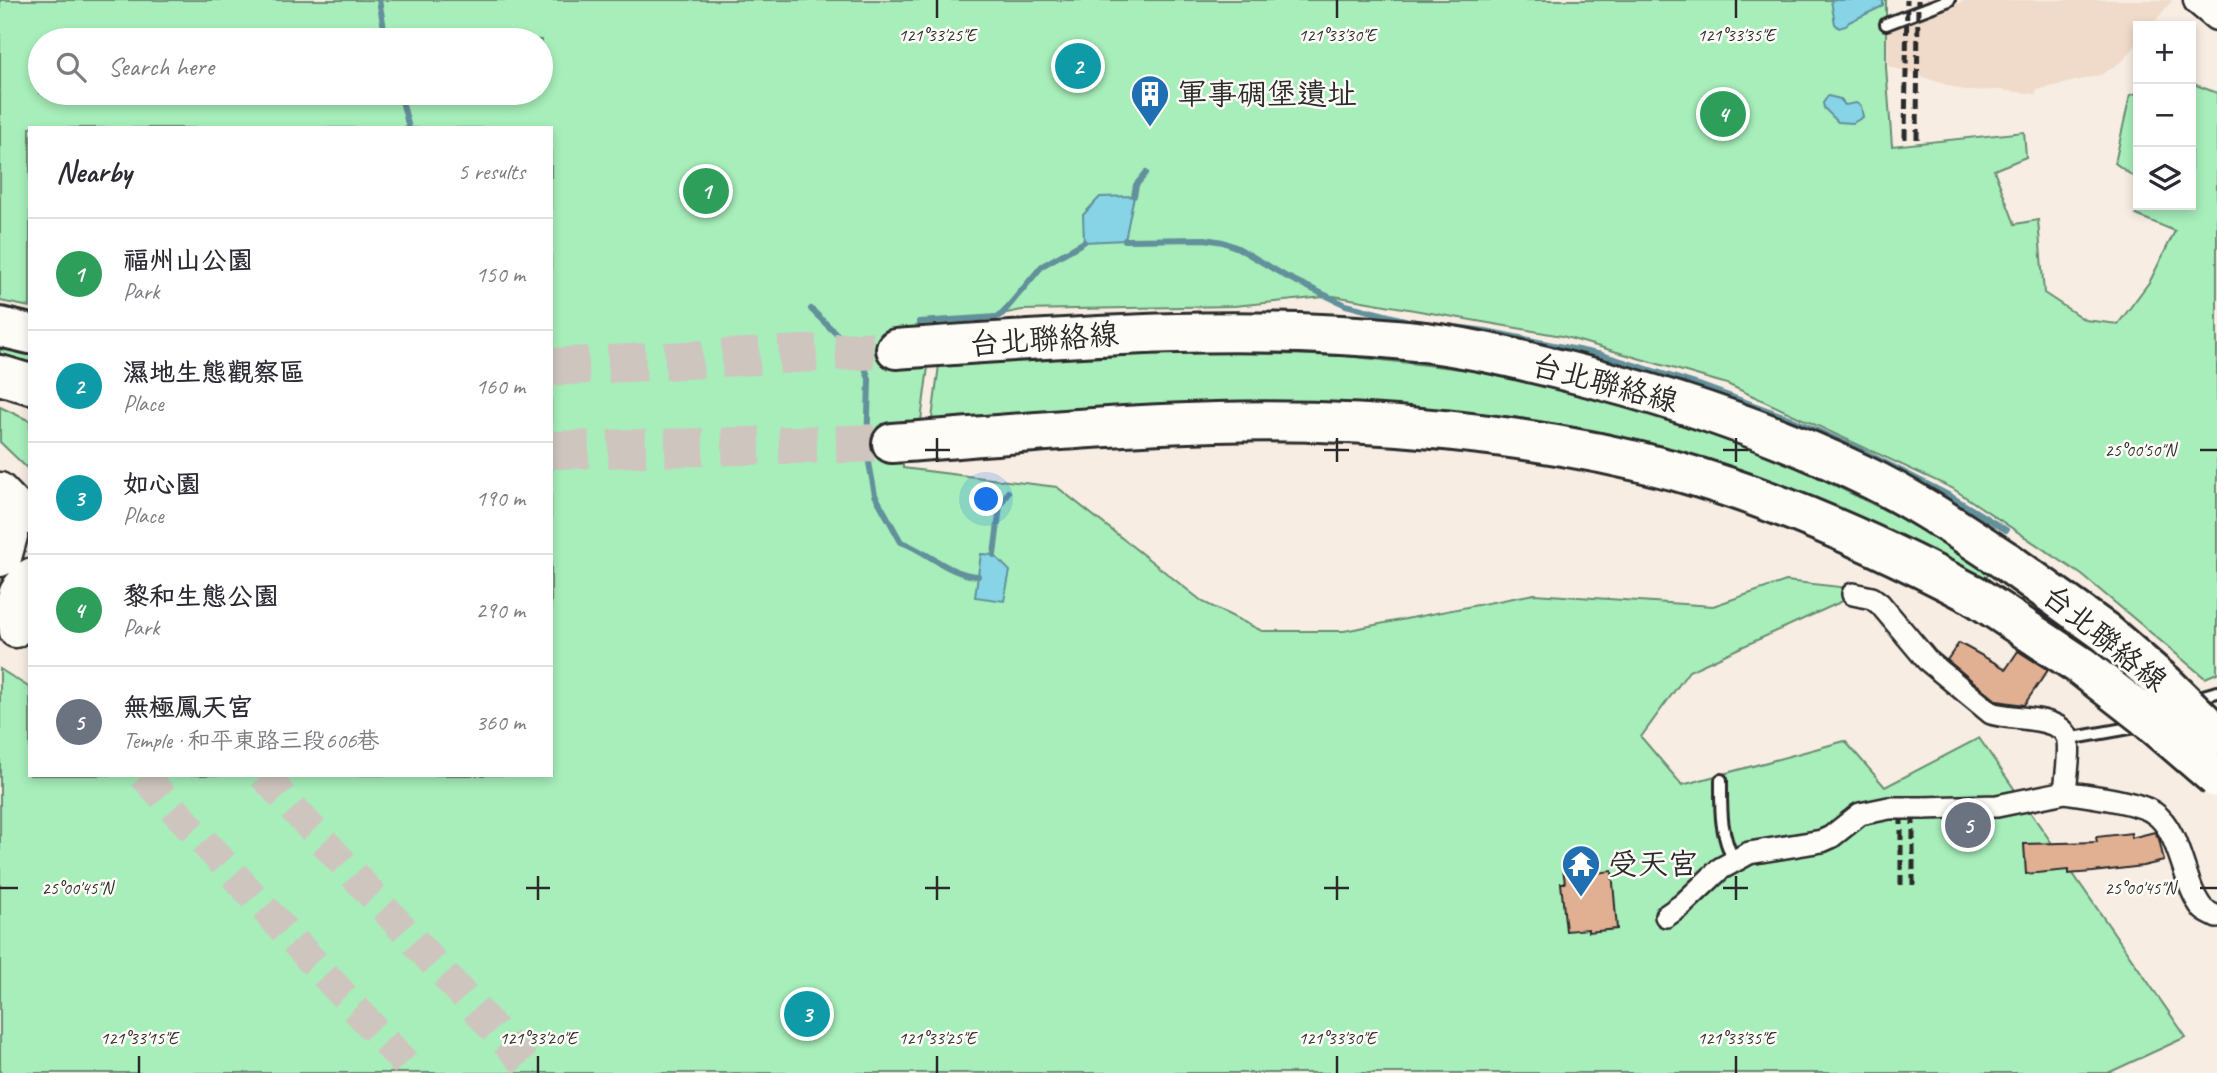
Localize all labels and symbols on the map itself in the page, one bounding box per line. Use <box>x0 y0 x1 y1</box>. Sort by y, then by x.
text: 121°33'25"E <box>898 24 978 46</box>
text: 121°33'30"E <box>1298 24 1378 46</box>
text: 121°33'35"E <box>1697 24 1777 46</box>
pin: 2 <box>1055 40 1101 92</box>
building icon: 軍事碉堡遺址 <box>1129 73 1171 128</box>
place label: 軍事碉堡遺址 <box>1177 75 1357 113</box>
pin: 4 <box>1700 88 1746 140</box>
pin: 1 <box>683 165 729 217</box>
street label: 台北聯絡線 <box>968 315 1120 363</box>
street label: 台北聯絡線 <box>1528 345 1682 421</box>
text: 25°00'50"N <box>2105 439 2179 461</box>
your location <box>969 482 1003 516</box>
street label: 台北聯絡線 <box>2035 576 2175 700</box>
pin: 5 <box>1945 799 1991 851</box>
temple icon: 受天宮 <box>1560 843 1602 898</box>
place label: 受天宮 <box>1608 845 1698 883</box>
text: 25°00'45"N <box>42 877 116 899</box>
text: 25°00'45"N <box>2105 877 2179 899</box>
pin: 3 <box>784 988 830 1040</box>
text: 121°33'15"E <box>100 1027 180 1049</box>
text: 121°33'20"E <box>499 1027 579 1049</box>
text: 121°33'25"E <box>898 1027 978 1049</box>
text: 121°33'30"E <box>1298 1027 1378 1049</box>
text: 121°33'35"E <box>1697 1027 1777 1049</box>

